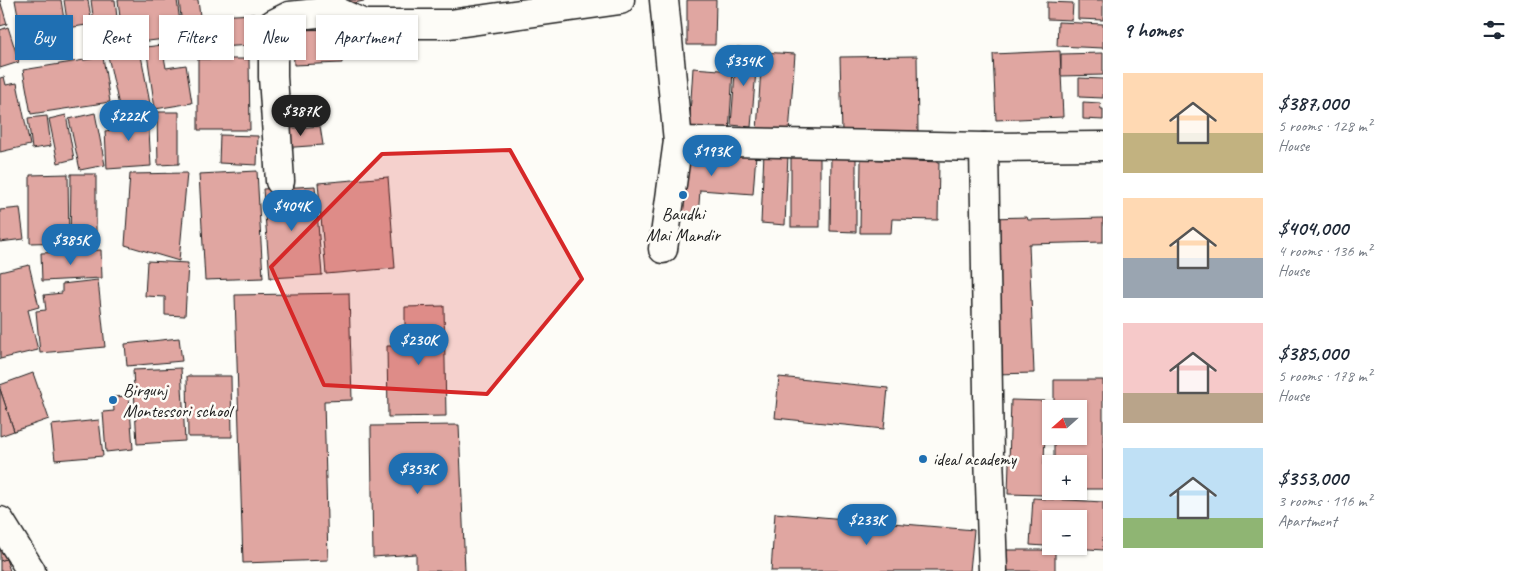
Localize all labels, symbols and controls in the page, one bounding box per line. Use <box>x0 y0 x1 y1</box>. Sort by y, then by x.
chip: Buy <box>15 15 73 60</box>
chip: Rent <box>83 15 149 60</box>
chip: Filters <box>159 15 234 60</box>
chip: New <box>244 15 306 60</box>
chip: Apartment <box>316 15 418 60</box>
icon: filters <box>1480 16 1508 44</box>
text: 9 homes <box>1123 17 1182 43</box>
pin: $354K <box>709 44 779 87</box>
text: $354K <box>726 51 762 71</box>
text: $387,000 <box>1278 90 1348 116</box>
icon: home <box>1163 93 1223 153</box>
pin: $387K <box>266 94 336 137</box>
pin: $222K <box>94 100 164 142</box>
text: $387K <box>283 101 319 121</box>
text: $222K <box>111 106 147 126</box>
text: 5 rooms · 128 m² <box>1278 116 1372 136</box>
pin: $193K <box>677 134 747 177</box>
text: House <box>1278 136 1309 156</box>
text: $193K <box>694 141 730 161</box>
marker: Baudhi Mai Mandir <box>677 189 689 201</box>
pin: $404K <box>257 190 327 232</box>
text: $404K <box>274 196 310 216</box>
place label: Baudhi Mai Mandir <box>646 203 721 246</box>
text: $404,000 <box>1278 215 1348 241</box>
icon: home <box>1163 218 1223 278</box>
pin: $385K <box>36 224 106 266</box>
text: $385K <box>53 230 89 250</box>
text: 4 rooms · 136 m² <box>1278 241 1372 261</box>
text: House <box>1278 261 1309 281</box>
pin: $230K <box>384 324 454 366</box>
text: $230K <box>401 330 437 350</box>
text: $385,000 <box>1278 340 1348 366</box>
icon: home <box>1163 343 1223 403</box>
text: 5 rooms · 178 m² <box>1278 366 1372 386</box>
place label: Birgunj Montessori school <box>123 379 234 422</box>
text: House <box>1278 386 1309 406</box>
marker: Birgunj Montessori school <box>107 394 119 406</box>
north arrow <box>1042 400 1088 445</box>
map controls <box>1042 400 1087 555</box>
place label: ideal academy <box>933 448 1018 470</box>
pin: $353K <box>383 452 453 495</box>
marker: ideal academy <box>917 453 929 465</box>
button: + <box>1042 455 1087 500</box>
text: $353K <box>400 459 436 479</box>
text: $353,000 <box>1278 465 1348 491</box>
icon: home <box>1163 468 1223 528</box>
text: 3 rooms · 116 m² <box>1278 491 1372 511</box>
pin: $233K <box>832 504 902 546</box>
text: $233K <box>849 510 885 530</box>
button: − <box>1042 510 1087 555</box>
text: Apartment <box>1278 511 1337 531</box>

